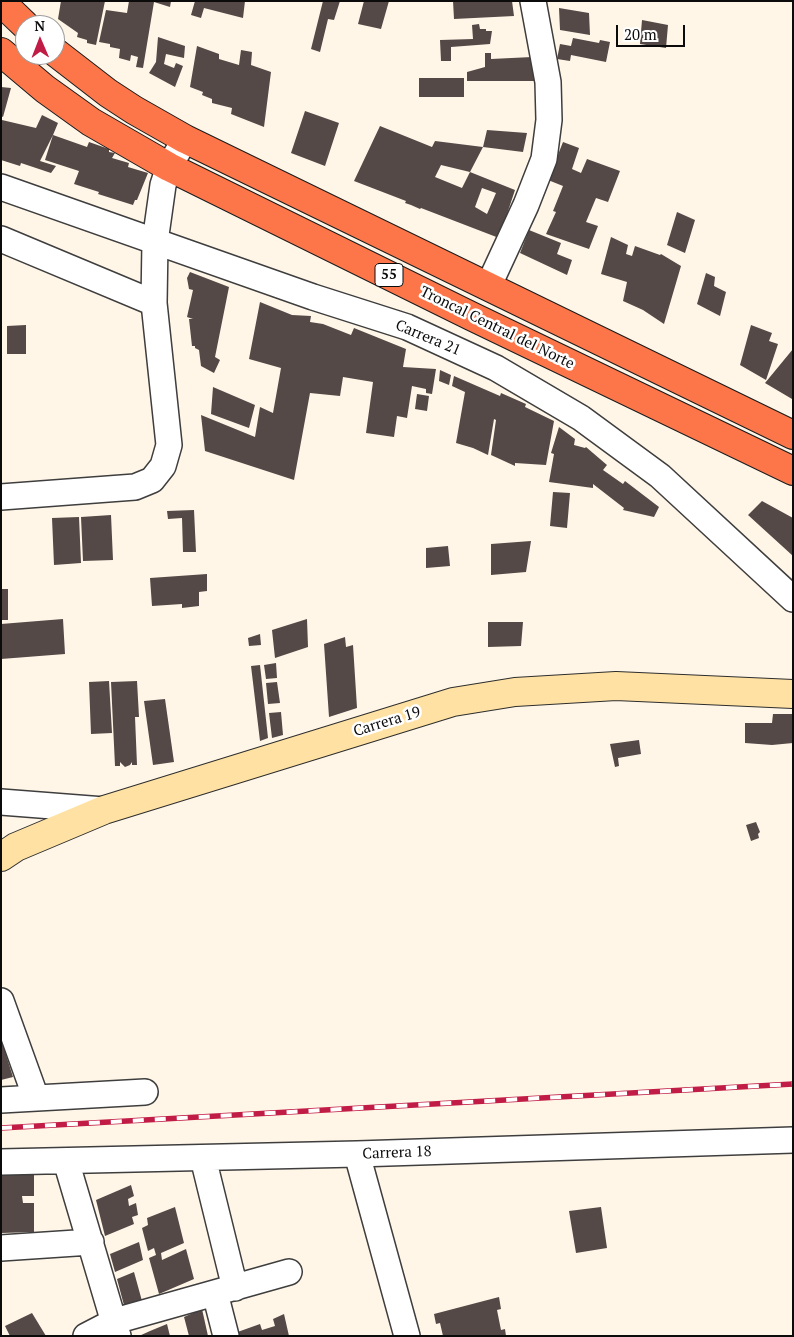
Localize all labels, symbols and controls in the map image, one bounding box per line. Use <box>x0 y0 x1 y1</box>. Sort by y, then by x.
north arrow <box>15 15 65 65</box>
scale bar <box>619 15 688 47</box>
text: N <box>34 16 45 35</box>
text: 20 m <box>624 24 657 44</box>
road number: 55 <box>375 264 403 286</box>
street label: Troncal Central del Norte <box>417 283 577 373</box>
street label: Carrera 21 <box>393 316 463 360</box>
street label: Carrera 19 <box>351 703 423 741</box>
street label: Carrera 18 <box>362 1143 432 1163</box>

